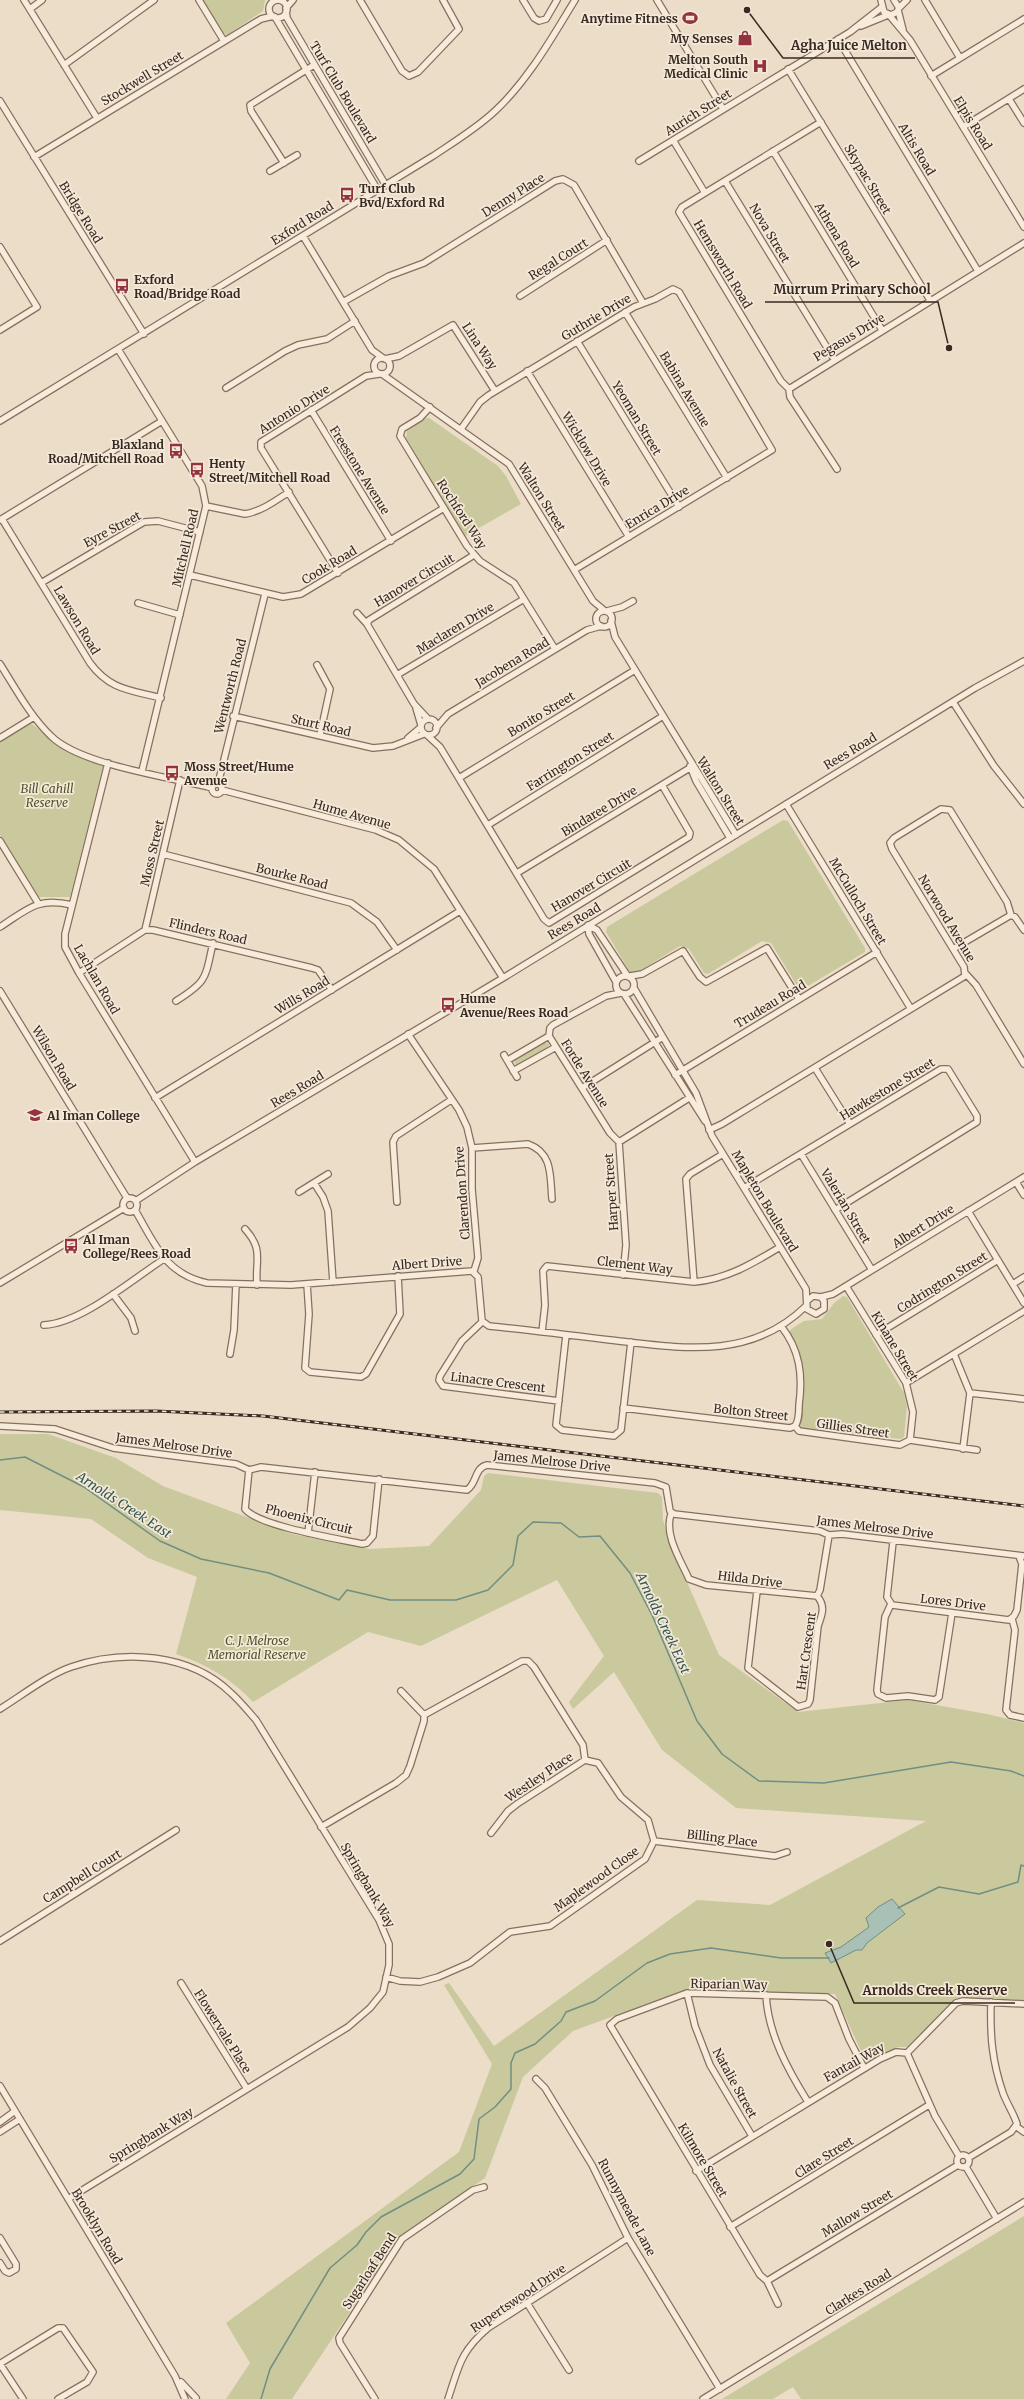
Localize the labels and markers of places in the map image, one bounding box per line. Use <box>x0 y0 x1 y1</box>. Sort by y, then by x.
sports icon: Anytime Fitness <box>681 9 699 27</box>
place label: Anytime Fitness <box>580 11 678 26</box>
shop icon: My Senses <box>736 29 754 47</box>
place label: My Senses <box>670 31 733 46</box>
callout: Agha Juice Melton <box>783 33 915 58</box>
place label: Melton South Medical Clinic <box>664 52 748 81</box>
hospital icon: Melton South Medical Clinic <box>751 57 769 75</box>
place label: Turf Club Bvd/Exford Rd <box>359 181 445 210</box>
bus stop icon: Turf Club Bvd/Exford Rd <box>338 186 356 204</box>
place label: Exford Road/Bridge Road <box>134 272 241 301</box>
bus stop icon: Exford Road/Bridge Road <box>113 277 131 295</box>
callout: Murrum Primary School <box>765 277 938 302</box>
place label: Blaxland Road/Mitchell Road <box>48 437 165 466</box>
bus stop icon: Blaxland Road/Mitchell Road <box>167 442 185 460</box>
place label: Henty Street/Mitchell Road <box>209 456 331 485</box>
bus stop icon: Henty Street/Mitchell Road <box>188 461 206 479</box>
place label: Moss Street/Hume Avenue <box>183 759 294 788</box>
bus stop icon: Moss Street/Hume Avenue <box>163 764 181 782</box>
place label: Hume Avenue/Rees Road <box>459 991 569 1020</box>
bus stop icon: Hume Avenue/Rees Road <box>439 996 457 1014</box>
school or university icon: Al Iman College <box>26 1106 44 1124</box>
place label: Al Iman College <box>46 1108 140 1123</box>
place label: Al Iman College/Rees Road <box>82 1232 192 1261</box>
bus stop icon: Al Iman College/Rees Road <box>62 1237 80 1255</box>
callout: Arnolds Creek Reserve <box>854 1978 1015 2003</box>

